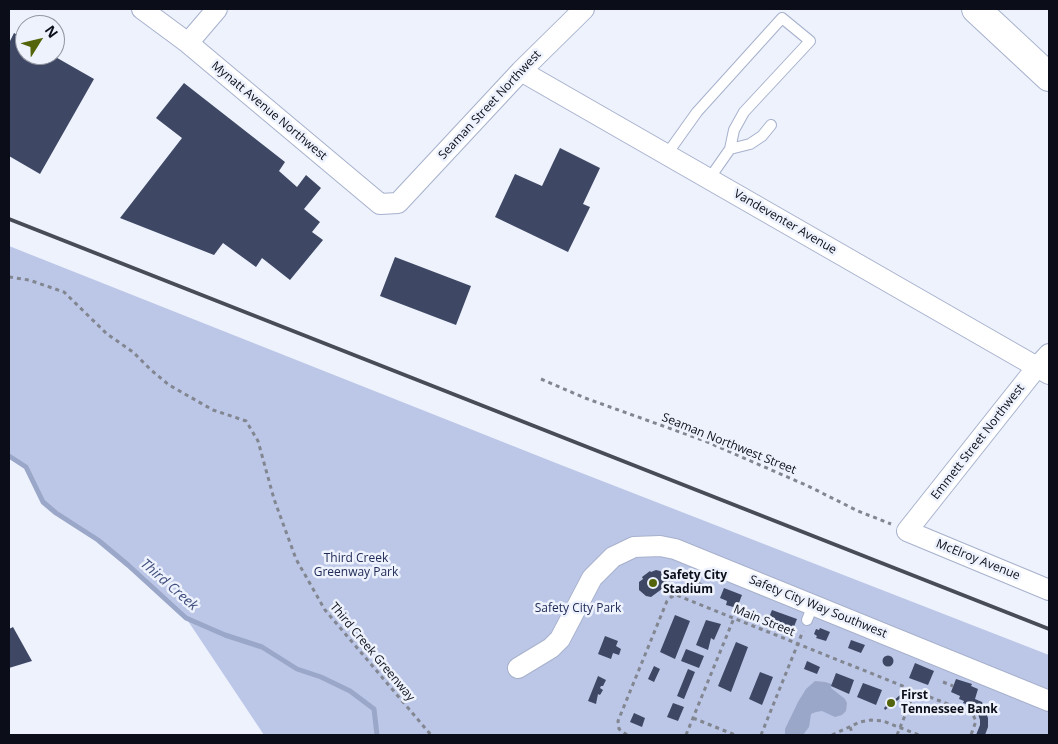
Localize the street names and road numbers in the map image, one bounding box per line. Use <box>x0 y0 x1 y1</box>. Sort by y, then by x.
street label: Seaman Street Northwest <box>436 48 544 162</box>
street label: Mynatt Avenue Northwest <box>208 58 330 164</box>
street label: Vandeventer Avenue <box>731 187 839 257</box>
street label: Emmett Street Northwest <box>928 381 1028 503</box>
street label: Seaman Northwest Street <box>660 410 798 478</box>
street label: McElroy Avenue <box>934 537 1022 583</box>
street label: Safety City Way Southwest <box>747 573 889 641</box>
street label: Third Creek Greenway <box>327 600 417 704</box>
street label: Main Street <box>731 602 797 640</box>

